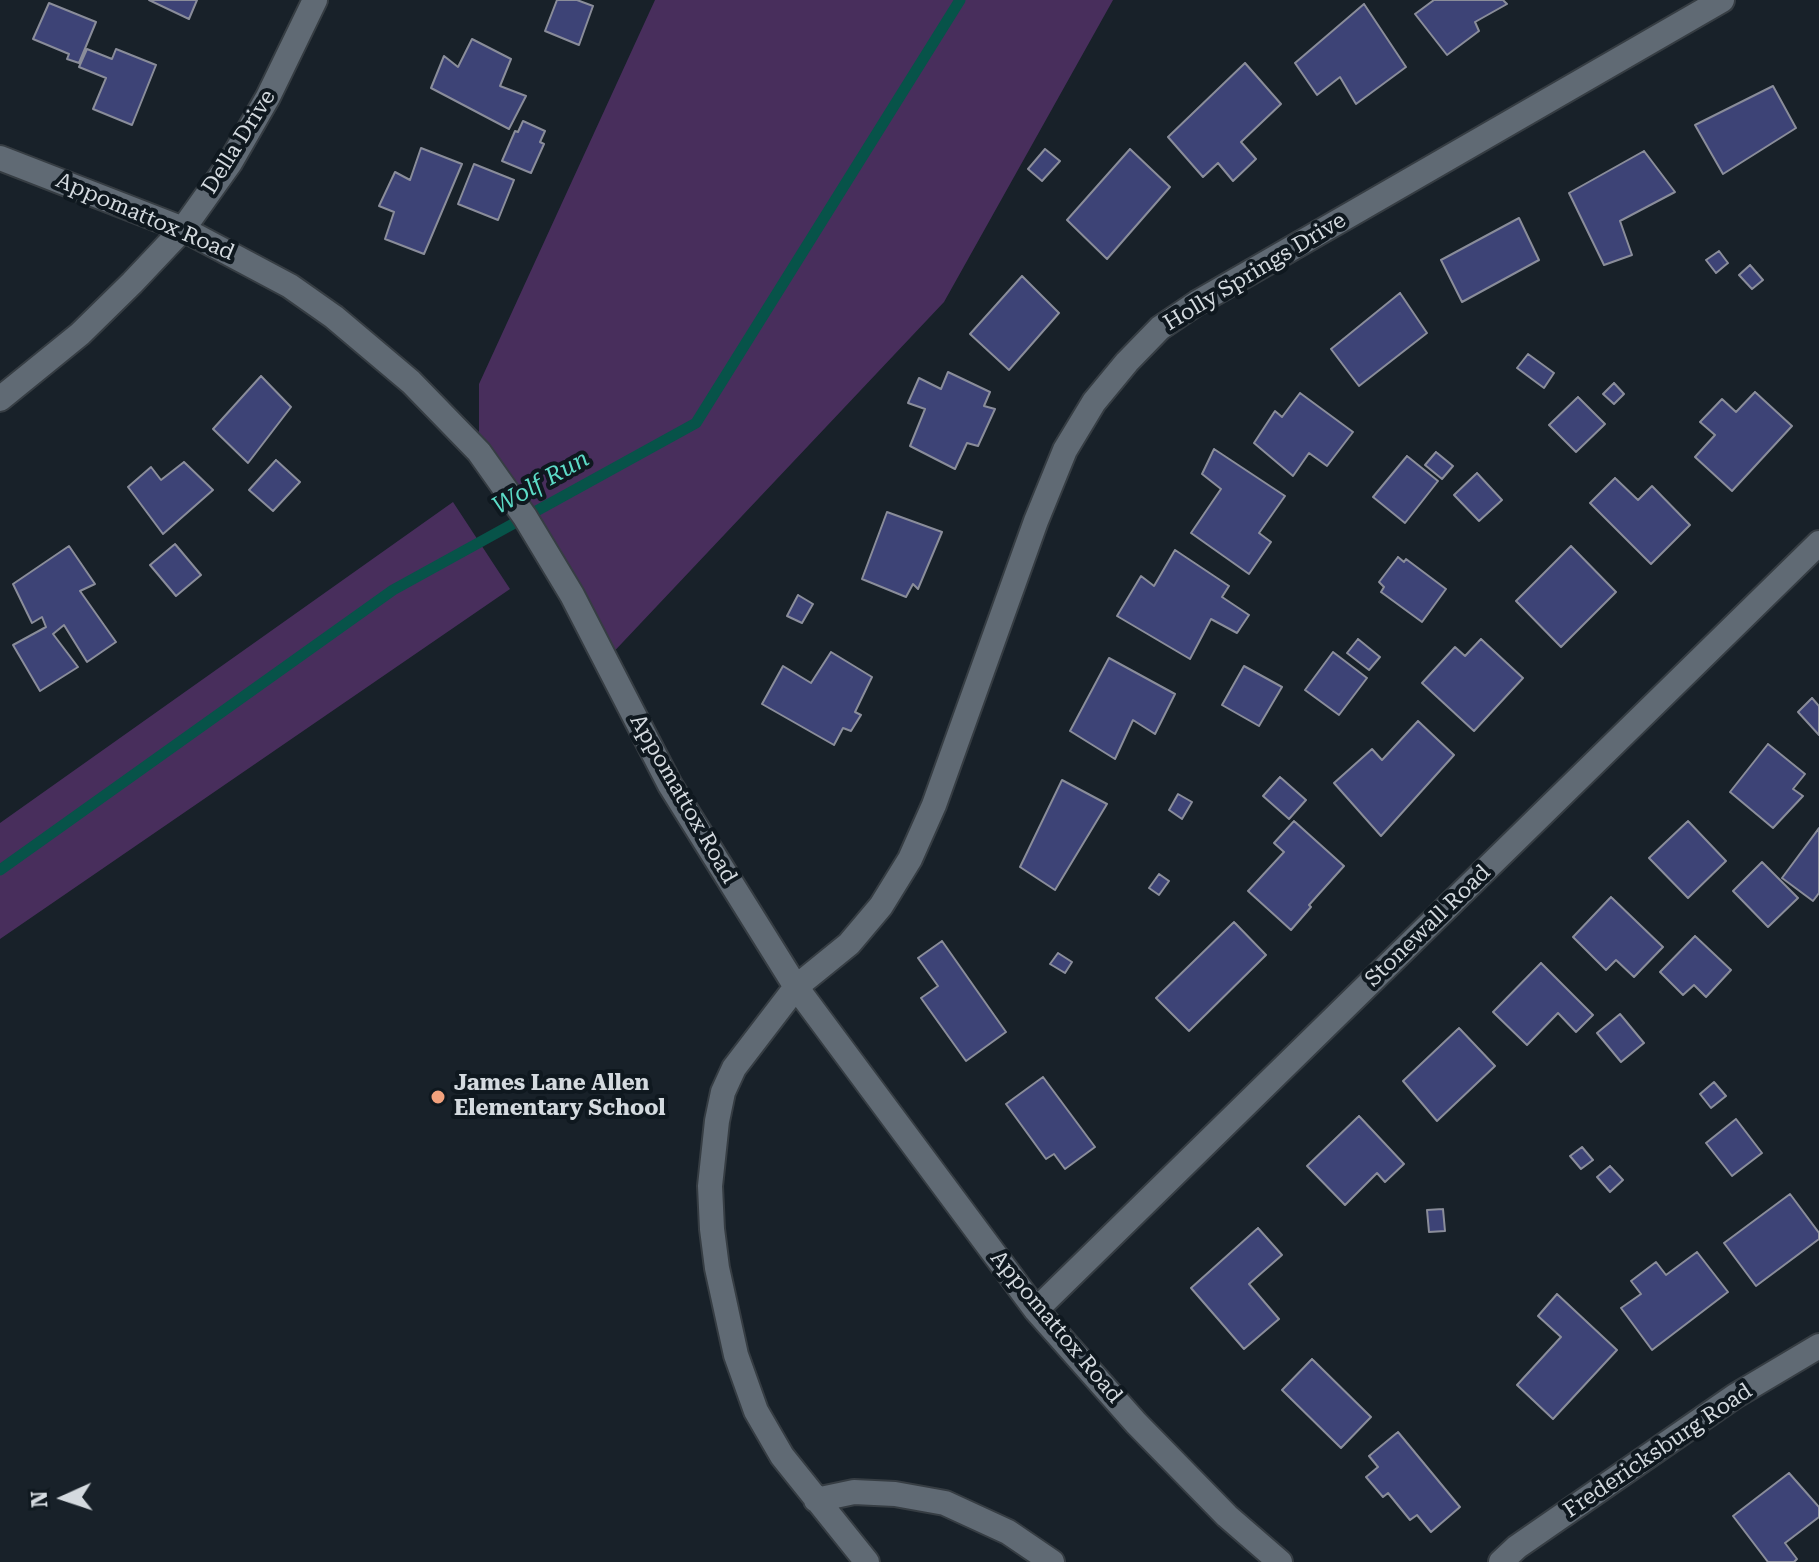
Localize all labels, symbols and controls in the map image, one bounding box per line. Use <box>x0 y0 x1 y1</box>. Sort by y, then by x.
street label: Della Drive <box>197 85 281 199</box>
street label: Appomattox Road <box>52 167 238 267</box>
street label: Holly Springs Drive <box>1159 207 1351 337</box>
water label: Wolf Run <box>488 445 594 521</box>
street label: Appomattox Road <box>624 710 742 888</box>
street label: Stonewall Road <box>1360 859 1496 993</box>
place label: James Lane Allen Elementary School <box>454 1071 666 1122</box>
marker: James Lane Allen Elementary School <box>429 1088 447 1106</box>
street label: Appomattox Road <box>984 1245 1128 1409</box>
street label: Fredericksburg Road <box>1559 1378 1757 1524</box>
north arrow <box>24 1458 104 1538</box>
text: N <box>27 1490 52 1508</box>

